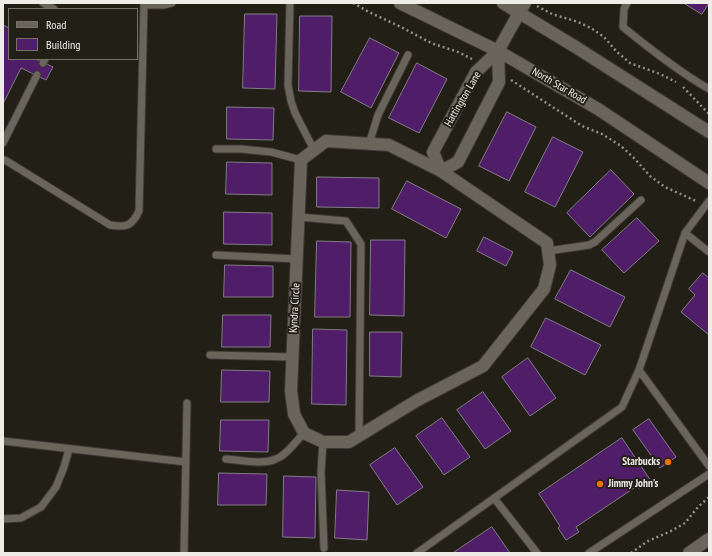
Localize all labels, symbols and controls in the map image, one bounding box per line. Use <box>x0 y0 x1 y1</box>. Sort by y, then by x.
legend <box>8 8 138 60</box>
text: Road <box>46 17 66 32</box>
text: Building <box>46 37 81 52</box>
street label: North Star Road <box>530 65 588 107</box>
street label: Hattington Lane <box>442 69 484 129</box>
street label: Kyndra Circle <box>287 283 303 333</box>
place label: Starbucks <box>622 455 660 469</box>
marker: Starbucks <box>663 457 673 467</box>
place label: Jimmy John's <box>608 477 658 491</box>
marker: Jimmy John's <box>595 479 605 489</box>

